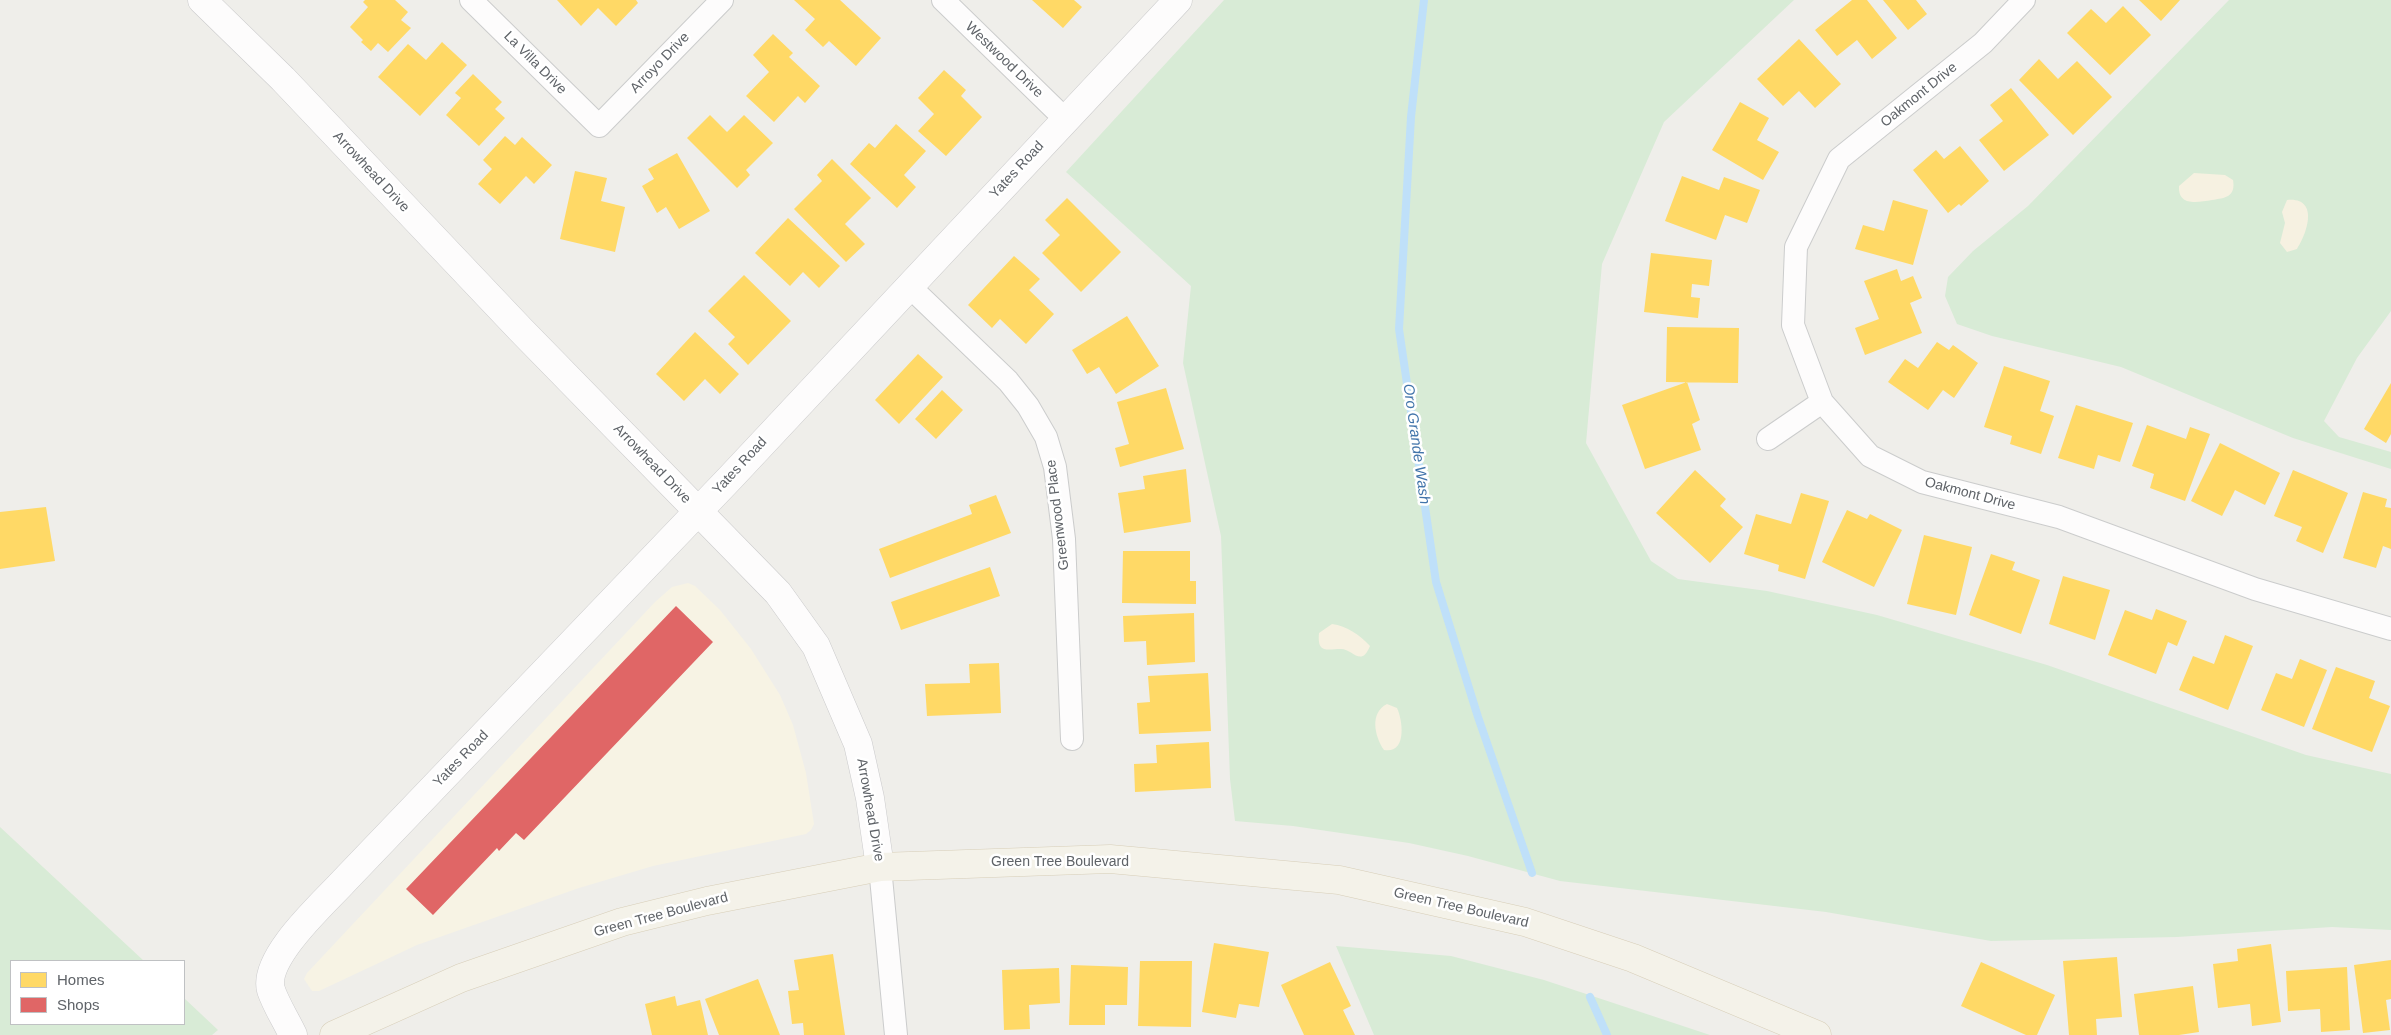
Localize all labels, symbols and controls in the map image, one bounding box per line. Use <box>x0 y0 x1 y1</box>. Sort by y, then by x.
street label: Westwood Drive <box>962 19 1046 101</box>
street label: La Villa Drive <box>500 28 570 98</box>
street label: Arroyo Drive <box>627 29 693 97</box>
street label: Oakmont Drive <box>1877 59 1961 131</box>
street label: Arrowhead Drive <box>329 128 413 216</box>
street label: Yates Road <box>986 138 1048 202</box>
water label: Oro Grande Wash <box>1399 383 1433 505</box>
street label: Arrowhead Drive <box>610 421 694 507</box>
street label: Yates Road <box>709 434 771 498</box>
street label: Greenwood Place <box>1043 459 1073 571</box>
street label: Oakmont Drive <box>1923 474 2017 514</box>
street label: Yates Road <box>430 727 492 791</box>
street label: Arrowhead Drive <box>853 757 887 863</box>
street label: Green Tree Boulevard <box>991 854 1129 870</box>
street label: Green Tree Boulevard <box>1392 884 1530 932</box>
street label: Green Tree Boulevard <box>592 889 730 941</box>
legend <box>10 960 185 1025</box>
text: Homes <box>57 971 105 988</box>
text: Shops <box>57 996 100 1013</box>

